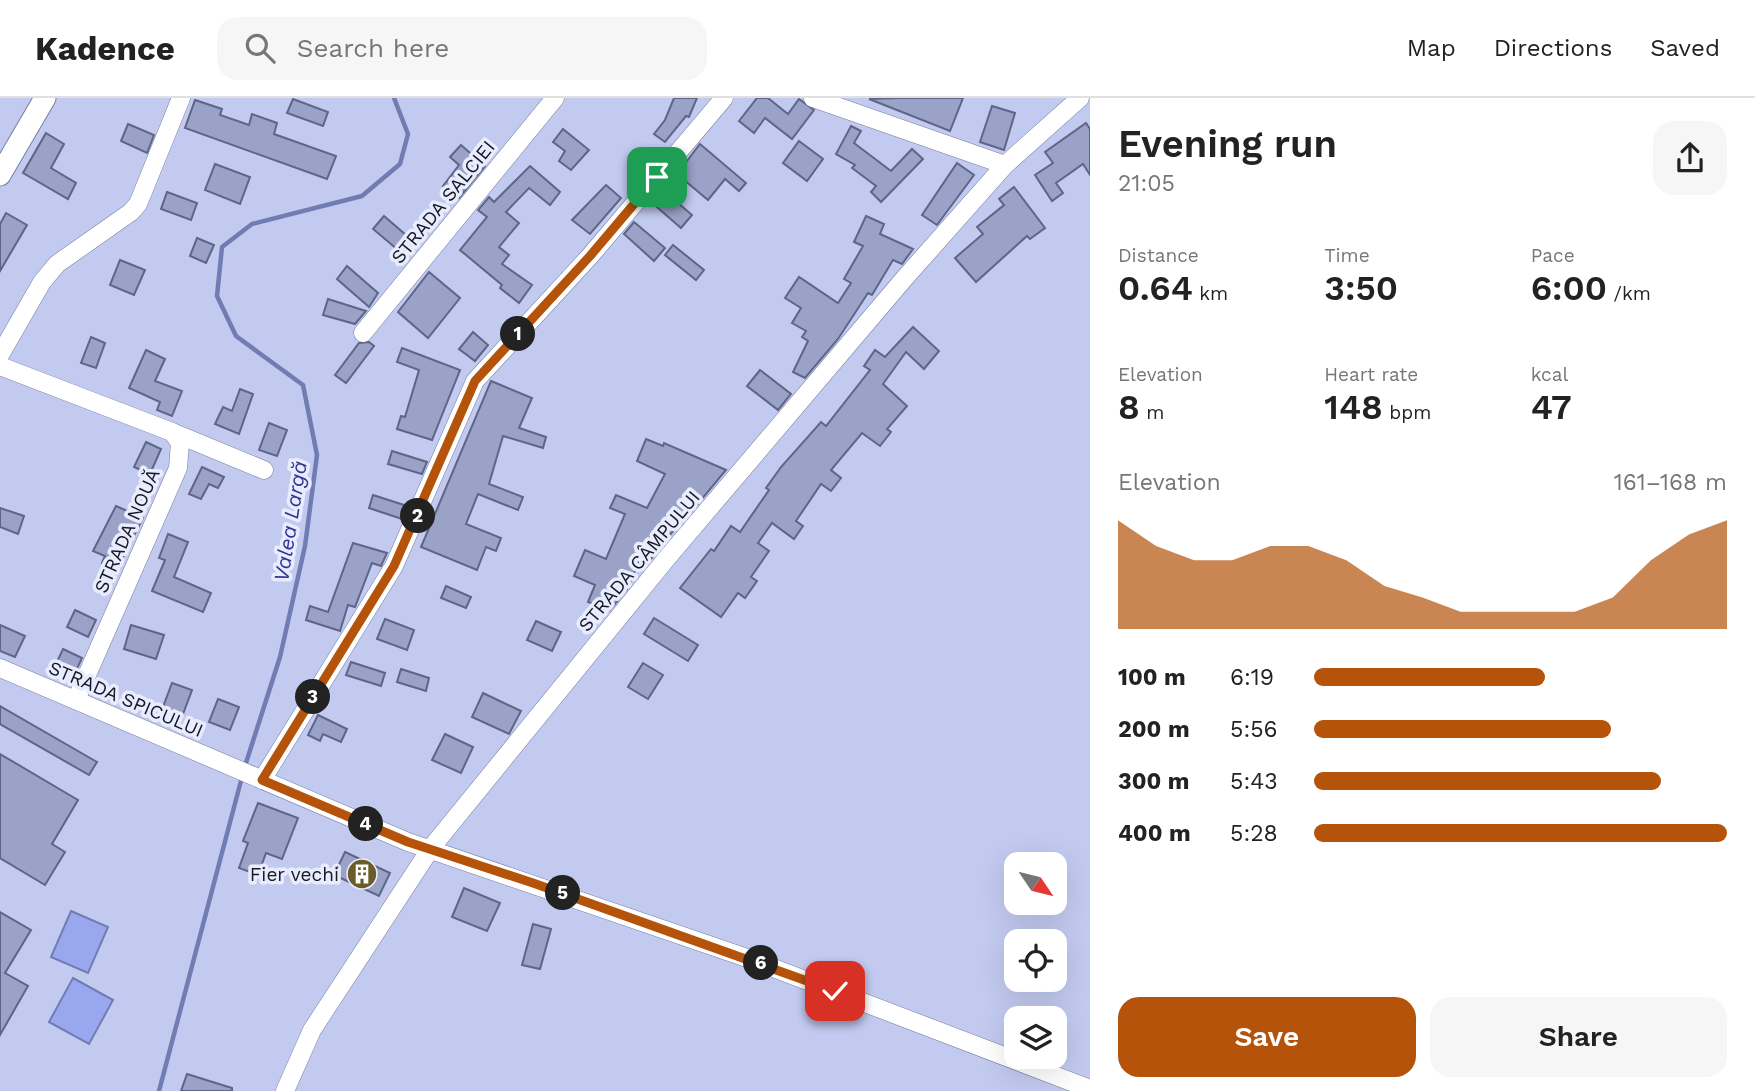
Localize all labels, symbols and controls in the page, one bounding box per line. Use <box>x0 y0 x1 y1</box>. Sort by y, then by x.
search box <box>217 17 707 80</box>
text: Kadence <box>35 29 175 68</box>
icon: search <box>241 29 279 67</box>
text: Search here <box>297 33 449 63</box>
text: Map <box>1407 34 1456 62</box>
text: Directions <box>1494 34 1612 62</box>
text: Saved <box>1650 34 1720 62</box>
button: share <box>1653 121 1727 195</box>
text: Evening run <box>1118 122 1337 166</box>
street label: STRADA SALCIEI <box>386 136 500 268</box>
pin <box>627 147 687 207</box>
icon: arrive <box>638 158 676 196</box>
text: 21:05 <box>1118 170 1175 197</box>
text: Distance <box>1118 244 1199 267</box>
text: Time <box>1324 244 1370 267</box>
text: Pace <box>1531 244 1575 267</box>
text: 0.64 <box>1118 267 1193 309</box>
text: 3:50 <box>1324 267 1398 309</box>
text: 6:00 <box>1531 267 1607 309</box>
text: km <box>1193 282 1228 305</box>
text: /km <box>1607 282 1651 305</box>
pin: 1 <box>500 316 536 352</box>
text: 1 <box>513 322 522 345</box>
text: Elevation <box>1118 363 1203 386</box>
text: Heart rate <box>1324 363 1418 386</box>
text: kcal <box>1531 363 1568 386</box>
text: 8 <box>1118 386 1140 428</box>
text: 148 <box>1324 386 1383 428</box>
text: 47 <box>1531 386 1572 428</box>
text: m <box>1140 401 1164 424</box>
text: bpm <box>1383 401 1431 424</box>
water label: Valea Largă <box>268 459 312 583</box>
street label: STRADA NOUĂ <box>89 465 165 597</box>
text: Elevation <box>1118 469 1221 496</box>
text: 161–168 m <box>1614 469 1727 496</box>
street label: STRADA CÂMPULUI <box>573 486 705 636</box>
pin: 2 <box>400 498 436 534</box>
text: 2 <box>412 504 423 527</box>
street label: STRADA SPICULUI <box>45 656 207 742</box>
text: 100 m <box>1118 664 1186 691</box>
text: 6:19 <box>1230 664 1274 691</box>
pin: 3 <box>296 680 330 714</box>
text: 3 <box>307 685 318 708</box>
text: 200 m <box>1118 716 1190 743</box>
text: 5:56 <box>1230 716 1278 743</box>
text: 300 m <box>1118 768 1189 795</box>
text: 5:43 <box>1230 768 1278 795</box>
pin: 4 <box>348 806 384 842</box>
text: 4 <box>359 812 372 835</box>
text: 400 m <box>1118 820 1191 847</box>
text: 5:28 <box>1230 820 1278 847</box>
north arrow <box>1004 852 1068 915</box>
map controls <box>1004 852 1067 1069</box>
building icon: Fier vechi <box>345 857 379 891</box>
place label: Fier vechi <box>250 863 339 886</box>
pin: 5 <box>546 876 580 910</box>
text: 5 <box>557 881 568 904</box>
button: locate <box>1004 929 1067 992</box>
pin: 6 <box>744 946 778 980</box>
text: 6 <box>755 951 766 974</box>
pin <box>805 961 865 1021</box>
icon: check <box>816 972 854 1010</box>
button: Save <box>1118 997 1416 1077</box>
button: Share <box>1430 997 1727 1077</box>
button: layers <box>1004 1006 1067 1069</box>

